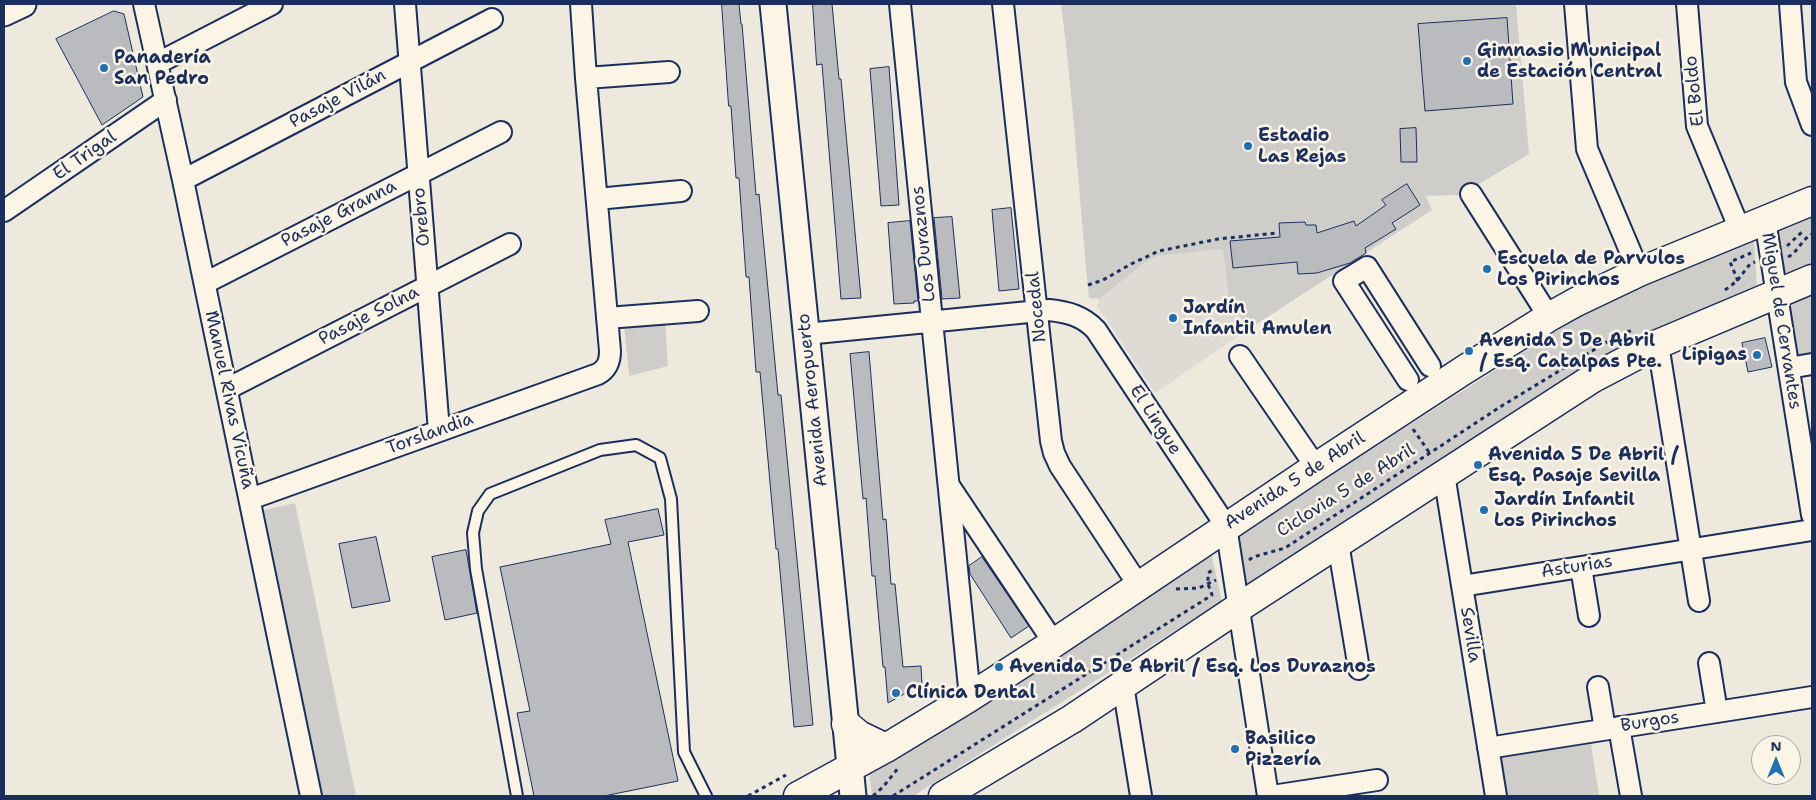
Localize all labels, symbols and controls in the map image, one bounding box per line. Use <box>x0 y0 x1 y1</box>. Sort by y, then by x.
place label: Gimnasio Municipal de Estación Central <box>1477 40 1662 82</box>
place label: Panadería San Pedro <box>114 47 211 90</box>
street label: El Boldo <box>1681 54 1709 128</box>
marker: Gimnasio Municipal de Estación Central <box>1461 55 1473 67</box>
marker: Panadería San Pedro <box>98 62 110 74</box>
street label: Pasaje Vilán <box>286 65 390 133</box>
place label: Estadio Las Rejas <box>1258 125 1346 168</box>
street label: El Trigal <box>49 126 121 186</box>
marker: Estadio Las Rejas <box>1242 140 1254 152</box>
street label: Pasaje Granna <box>278 176 400 252</box>
street label: Los Duraznos <box>907 185 941 303</box>
street label: Orebro <box>409 187 435 247</box>
street label: Miguel de Cervantes <box>1756 231 1806 411</box>
place label: Escuela de Parvulos Los Pirinchos <box>1497 248 1685 290</box>
marker: Escuela de Parvulos Los Pirinchos <box>1481 263 1493 275</box>
street label: Nocedal <box>1023 270 1051 344</box>
street label: Pasaje Solna <box>315 282 423 350</box>
place label: Jardín Infantil Amulen <box>1183 297 1332 340</box>
street label: Manuel Rivas Vicuña <box>200 309 258 491</box>
street label: Avenida Aeropuerto <box>793 312 833 488</box>
marker: Jardín Infantil Amulen <box>1167 312 1179 324</box>
place label: Avenida 5 De Abril / Esq. Catalpas Pte. <box>1479 330 1662 372</box>
place label: Lipigas <box>1682 344 1747 366</box>
marker: Avenida 5 De Abril / Esq. Catalpas Pte. <box>1463 345 1475 357</box>
marker: Lipigas <box>1751 349 1763 361</box>
street label: El Lingue <box>1124 381 1186 459</box>
street label: Torslandia <box>384 408 476 460</box>
street label: Avenida 5 de Abril <box>1221 427 1369 535</box>
street label: Ciclovia 5 de Abril <box>1273 440 1419 542</box>
place label: Avenida 5 De Abril / Esq. Pasaje Sevilla <box>1488 444 1678 486</box>
marker: Avenida 5 De Abril / Esq. Pasaje Sevilla <box>1472 459 1484 471</box>
place label: Jardín Infantil Los Pirinchos <box>1494 489 1635 532</box>
marker: Jardín Infantil Los Pirinchos <box>1478 504 1490 516</box>
street label: Asturias <box>1540 551 1614 583</box>
street label: Sevilla <box>1455 606 1485 664</box>
place label: Avenida 5 De Abril / Esq. Los Duraznos <box>1009 656 1376 678</box>
marker: Avenida 5 De Abril / Esq. Los Duraznos <box>993 661 1005 673</box>
place label: Clínica Dental <box>906 682 1036 704</box>
marker: Clínica Dental <box>890 687 902 699</box>
street label: Burgos <box>1619 707 1681 737</box>
place label: Basilico Pizzería <box>1245 728 1321 771</box>
north arrow <box>1751 735 1801 785</box>
text: N <box>1770 737 1782 755</box>
marker: Basilico Pizzería <box>1229 743 1241 755</box>

